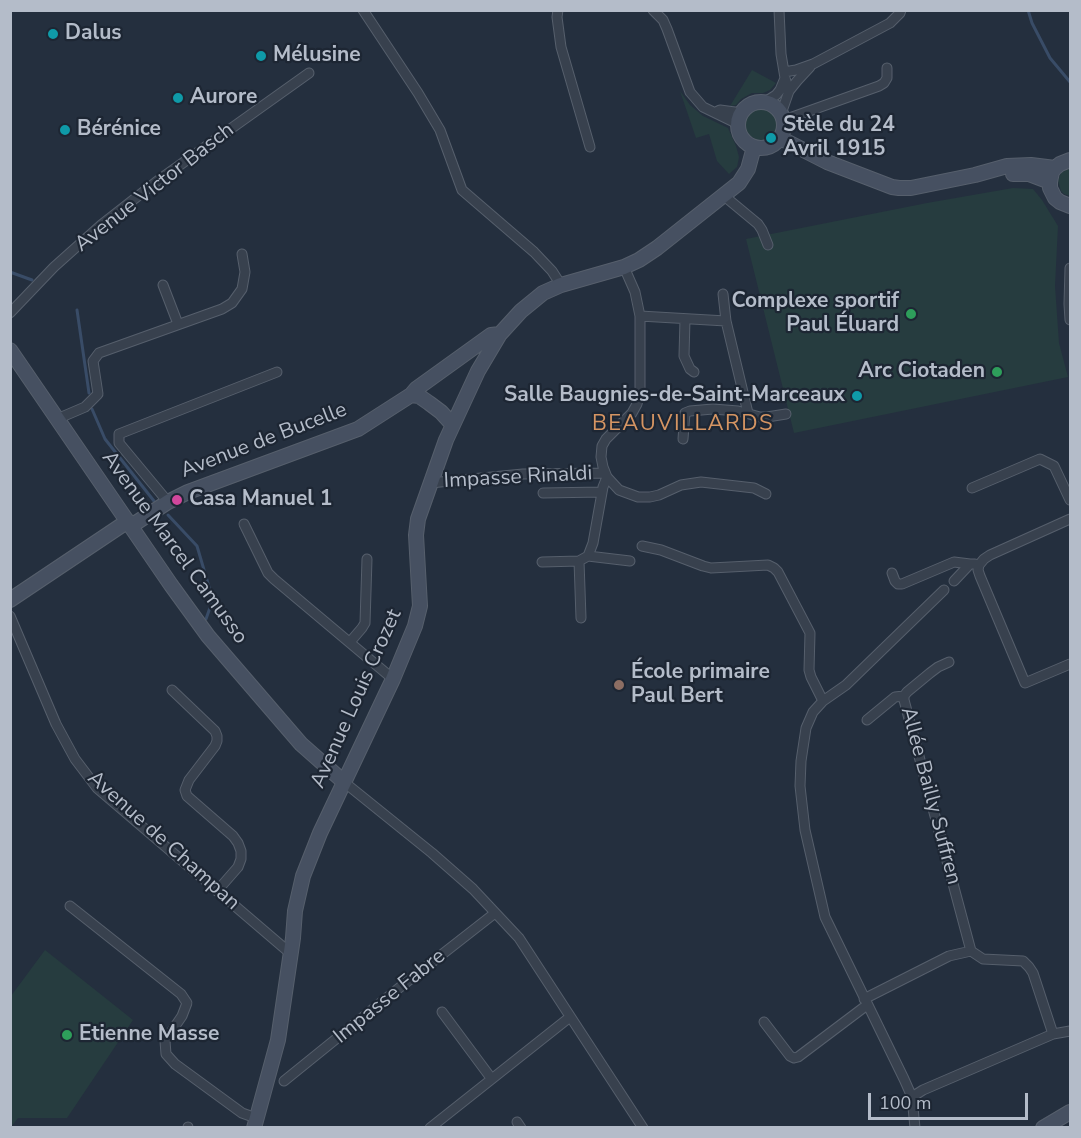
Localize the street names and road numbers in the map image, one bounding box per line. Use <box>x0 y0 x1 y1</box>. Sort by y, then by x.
street label: Avenue Victor Basch <box>70 118 240 258</box>
street label: Avenue de Bucelle <box>177 398 351 484</box>
street label: Avenue Marcel Camusso <box>96 447 252 649</box>
street label: Impasse Rinaldi <box>443 462 593 494</box>
street label: Avenue Louis Crozet <box>306 606 408 792</box>
street label: Allée Bailly Suffren <box>894 704 966 888</box>
street label: Avenue de Champan <box>82 766 244 916</box>
street label: Impasse Fabre <box>329 944 451 1050</box>

